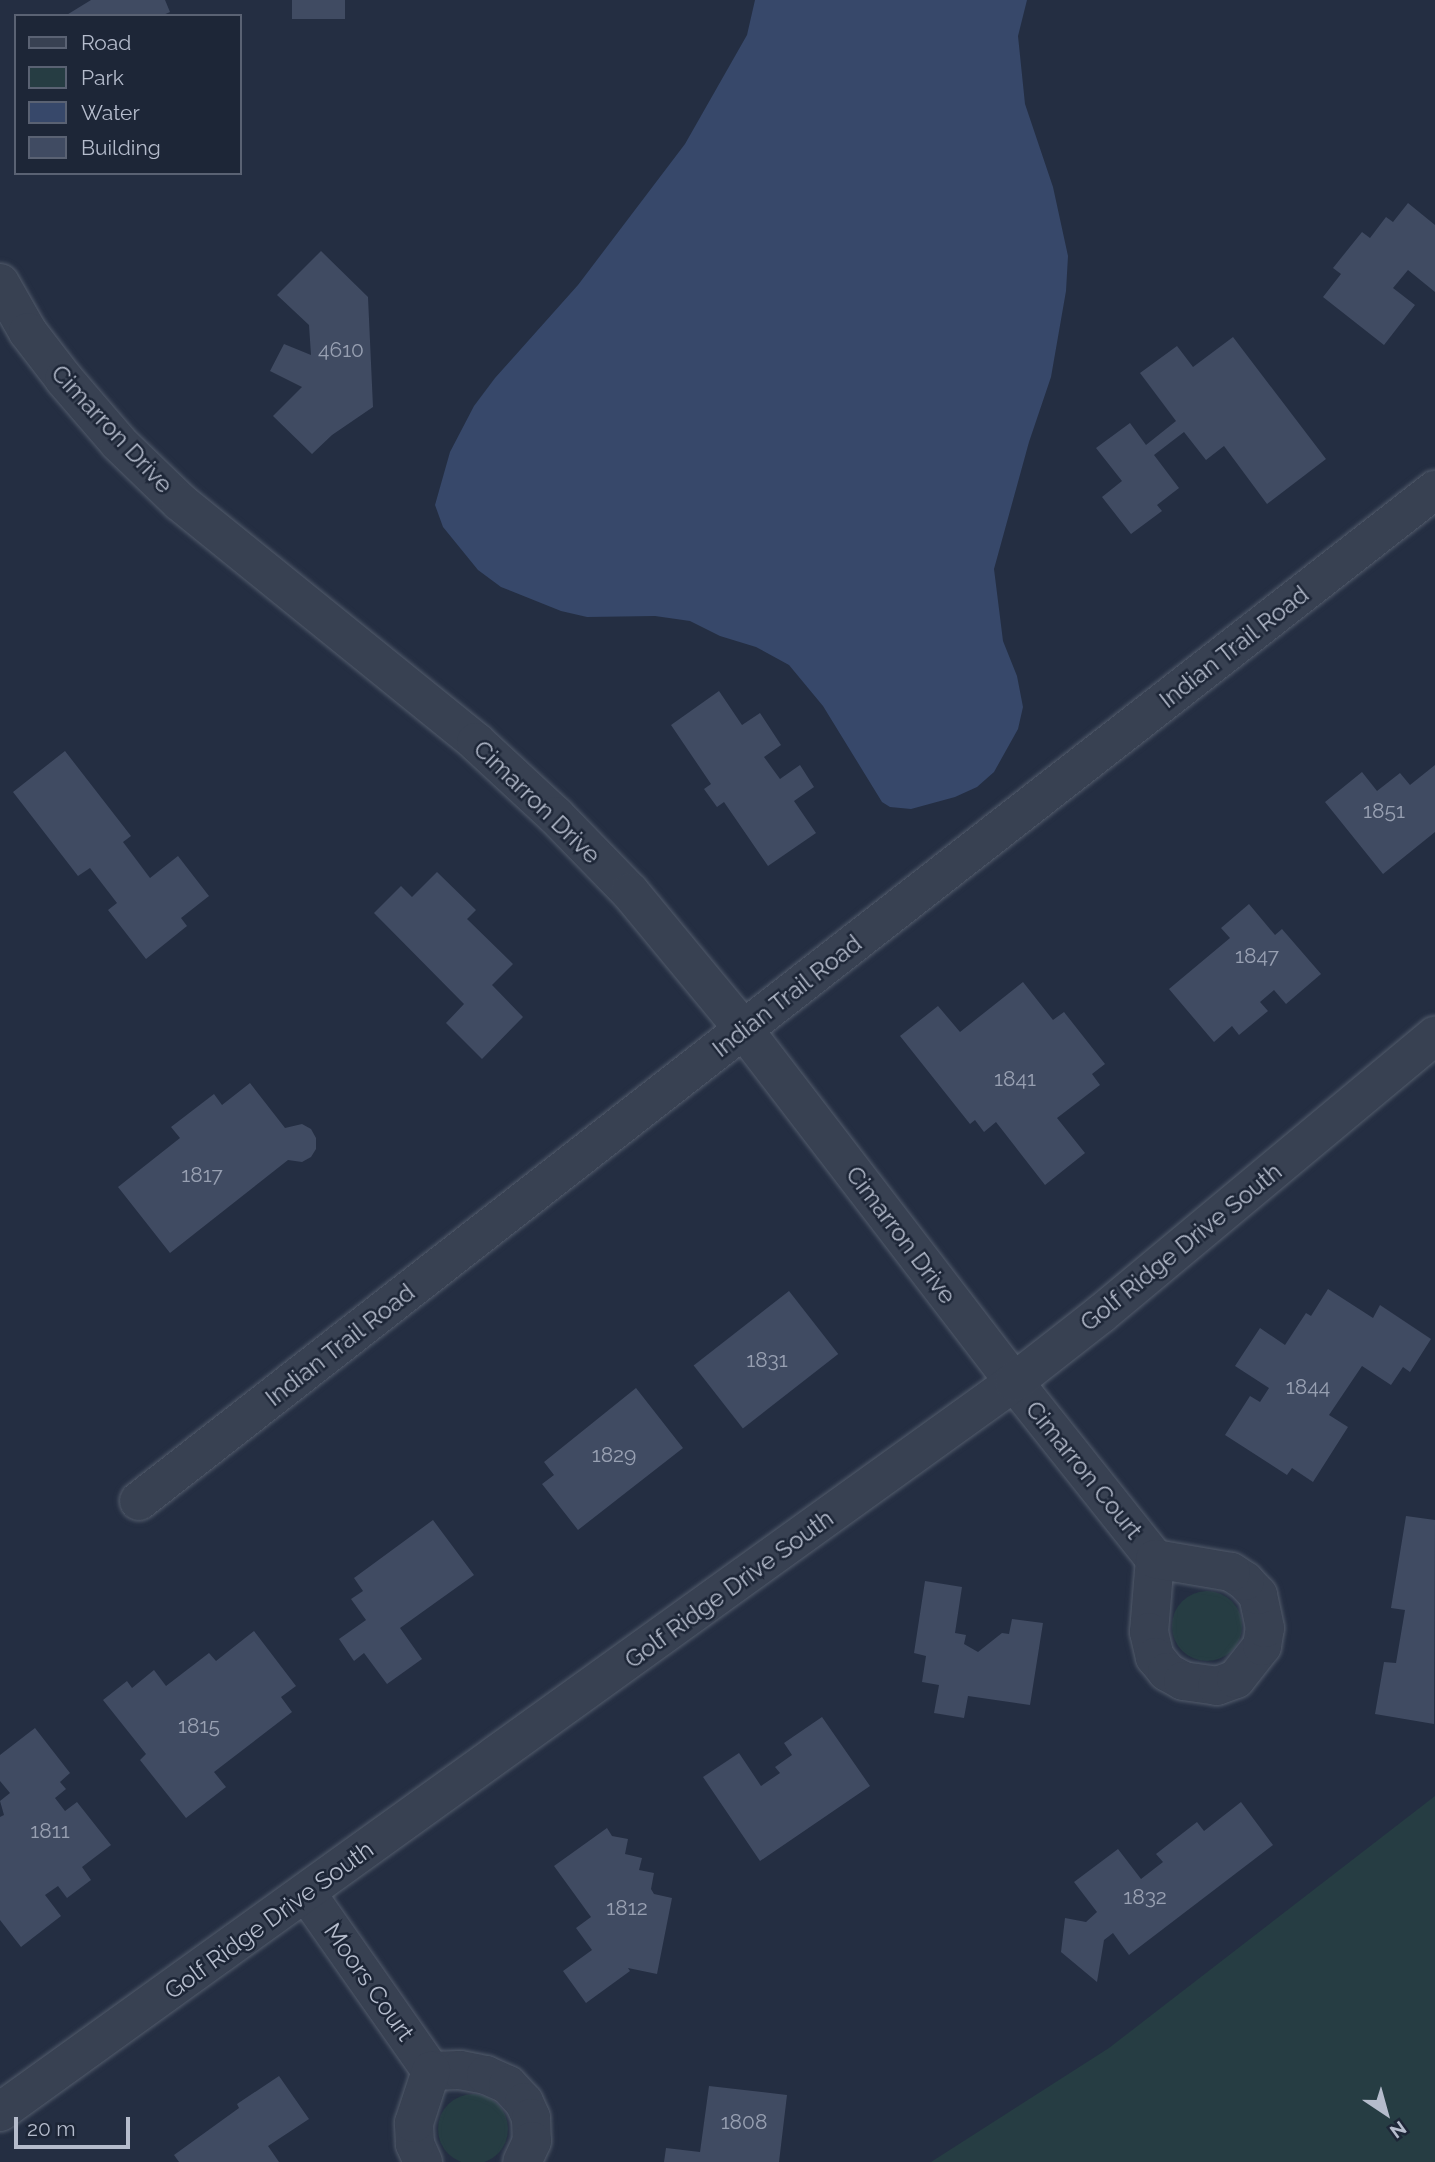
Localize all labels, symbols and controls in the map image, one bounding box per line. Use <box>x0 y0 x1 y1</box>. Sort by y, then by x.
legend <box>14 14 242 175</box>
text: Road <box>81 30 131 55</box>
text: Park <box>81 65 124 90</box>
text: Water <box>81 100 140 125</box>
text: Building <box>81 135 161 160</box>
house number: 4610 <box>318 337 364 363</box>
street label: Cimarron Drive <box>45 359 179 499</box>
street label: Indian Trail Road <box>1153 579 1315 715</box>
street label: Cimarron Drive <box>468 734 606 870</box>
house number: 1851 <box>1363 798 1405 824</box>
street label: Indian Trail Road <box>706 928 868 1064</box>
house number: 1847 <box>1235 943 1279 969</box>
house number: 1841 <box>994 1066 1036 1092</box>
street label: Golf Ridge Drive South <box>1074 1157 1288 1337</box>
street label: Cimarron Drive <box>840 1160 962 1310</box>
house number: 1817 <box>181 1162 223 1188</box>
street label: Indian Trail Road <box>259 1277 421 1413</box>
house number: 1831 <box>746 1347 788 1373</box>
house number: 1844 <box>1286 1374 1330 1400</box>
street label: Cimarron Court <box>1020 1395 1148 1545</box>
house number: 1829 <box>592 1442 636 1468</box>
street label: Golf Ridge Drive South <box>619 1503 839 1675</box>
house number: 1815 <box>178 1713 220 1739</box>
house number: 1811 <box>30 1818 70 1844</box>
street label: Golf Ridge Drive South <box>159 1834 379 2006</box>
house number: 1832 <box>1123 1884 1167 1910</box>
house number: 1812 <box>606 1895 648 1921</box>
street label: Moors Court <box>318 1918 420 2046</box>
north arrow <box>1351 2078 1421 2148</box>
scale bar <box>18 2102 133 2146</box>
house number: 1808 <box>721 2109 767 2135</box>
text: 20 m <box>27 2116 75 2141</box>
text: N <box>1386 2117 1411 2143</box>

